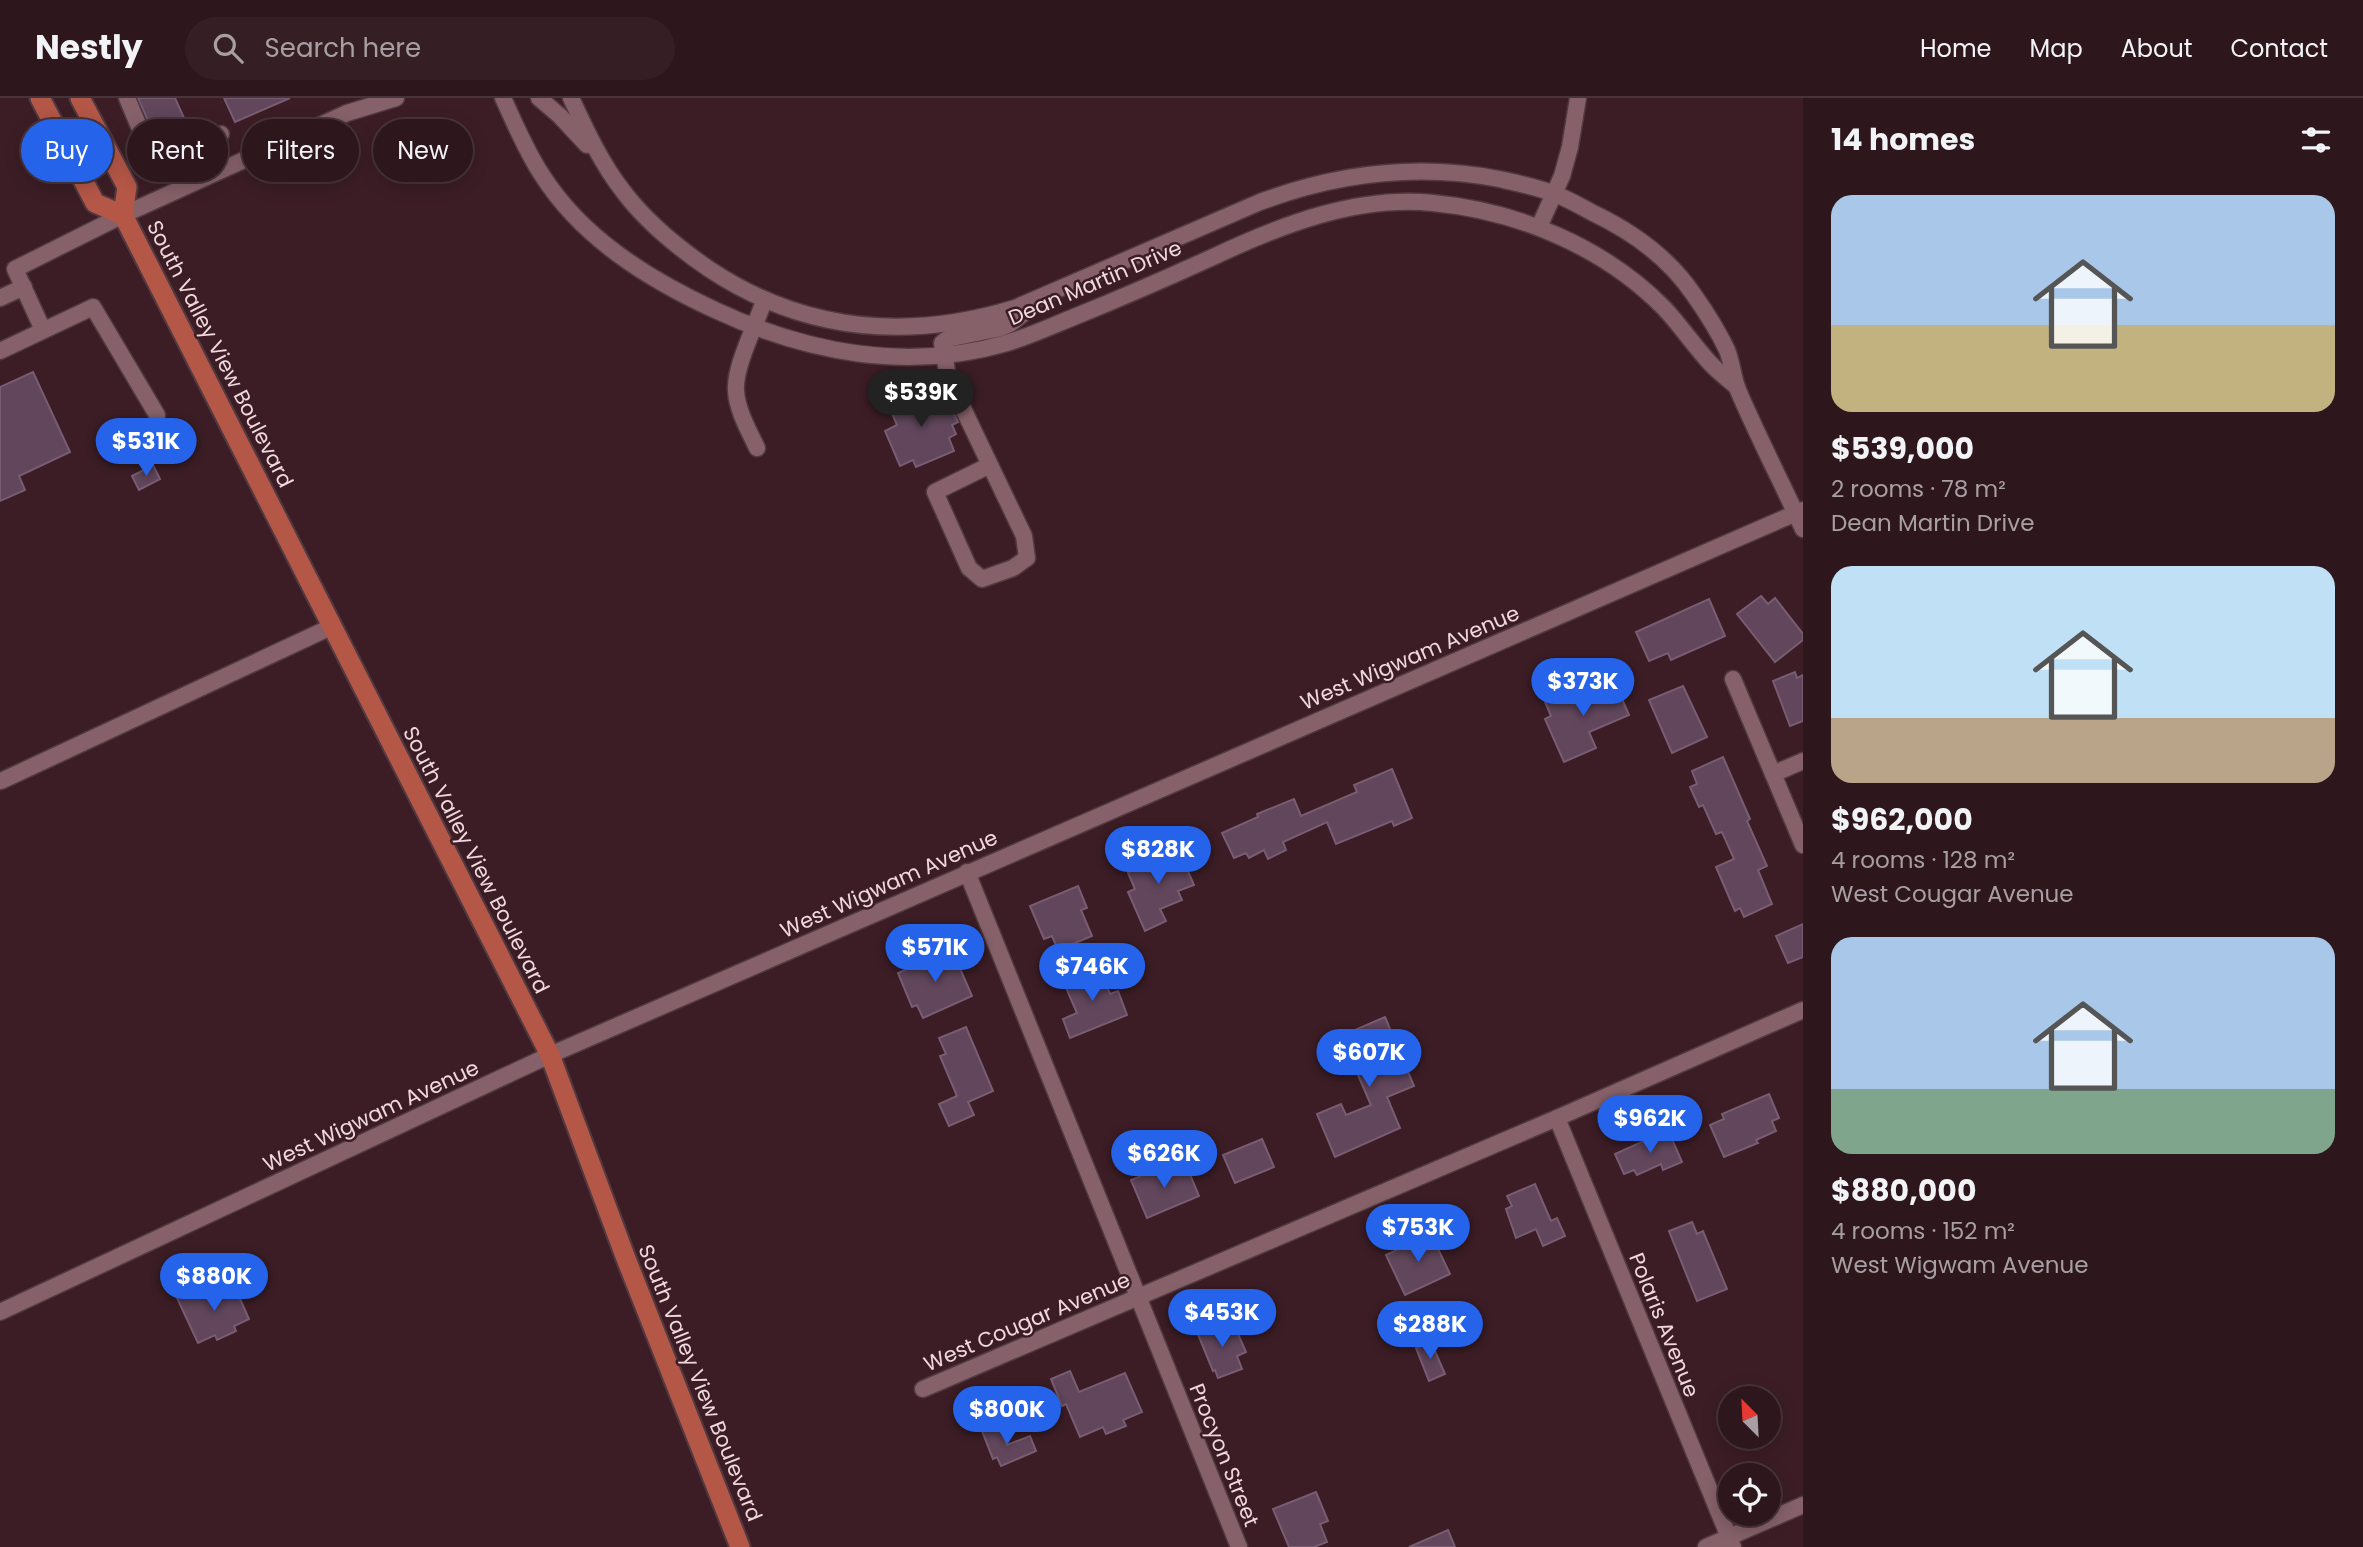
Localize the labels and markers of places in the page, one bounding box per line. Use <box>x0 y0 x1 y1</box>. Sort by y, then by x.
pin: $539K <box>872 370 970 429</box>
pin: $531K <box>97 418 195 478</box>
pin: $373K <box>1534 658 1632 718</box>
pin: $828K <box>1109 826 1207 886</box>
pin: $571K <box>886 924 984 984</box>
pin: $746K <box>1043 944 1141 1003</box>
pin: $607K <box>1320 1030 1418 1089</box>
pin: $962K <box>1601 1096 1699 1155</box>
pin: $626K <box>1115 1130 1213 1190</box>
pin: $753K <box>1369 1204 1467 1264</box>
pin: $880K <box>165 1254 263 1313</box>
pin: $453K <box>1173 1290 1271 1349</box>
pin: $288K <box>1381 1302 1479 1361</box>
pin: $800K <box>958 1386 1056 1446</box>

